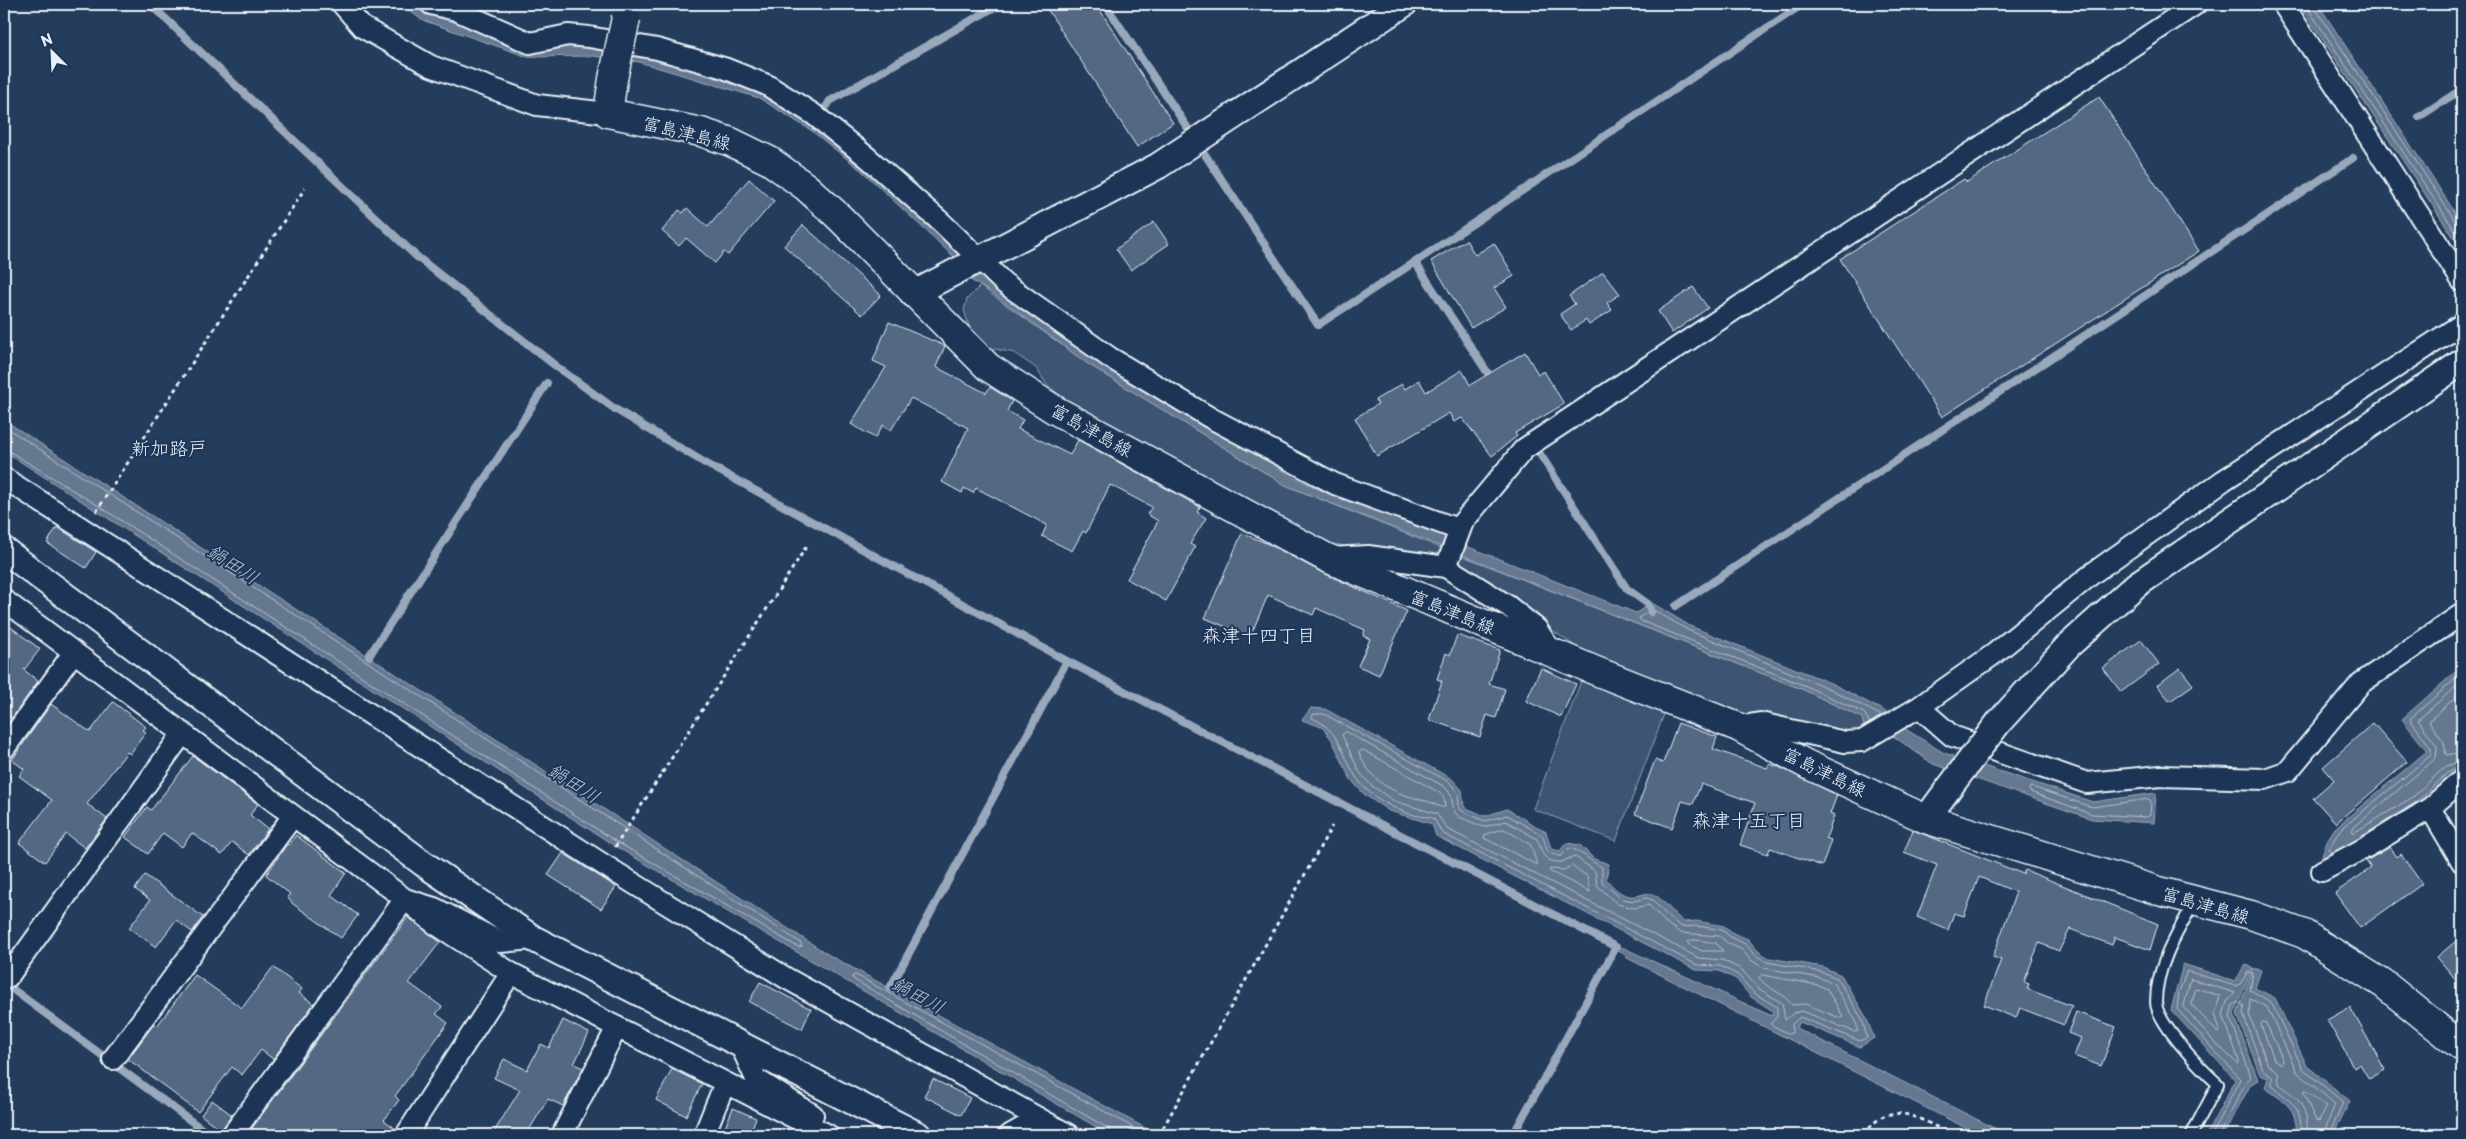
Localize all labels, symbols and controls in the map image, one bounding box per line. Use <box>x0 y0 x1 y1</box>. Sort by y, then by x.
north arrow <box>28 28 78 78</box>
text: N <box>37 28 56 52</box>
street label: 富島津島線 <box>640 108 734 156</box>
street label: 富島津島線 <box>1046 395 1138 463</box>
district label: 新加路戸 <box>131 433 207 461</box>
water label: 鍋田川 <box>202 536 266 590</box>
street label: 富島津島線 <box>1406 582 1500 640</box>
district label: 森津十四丁目 <box>1202 620 1316 648</box>
street label: 富島津島線 <box>1779 739 1871 803</box>
water label: 鍋田川 <box>543 755 607 809</box>
district label: 森津十五丁目 <box>1692 805 1806 833</box>
street label: 富島津島線 <box>2159 879 2253 929</box>
water label: 鍋田川 <box>887 968 951 1020</box>

